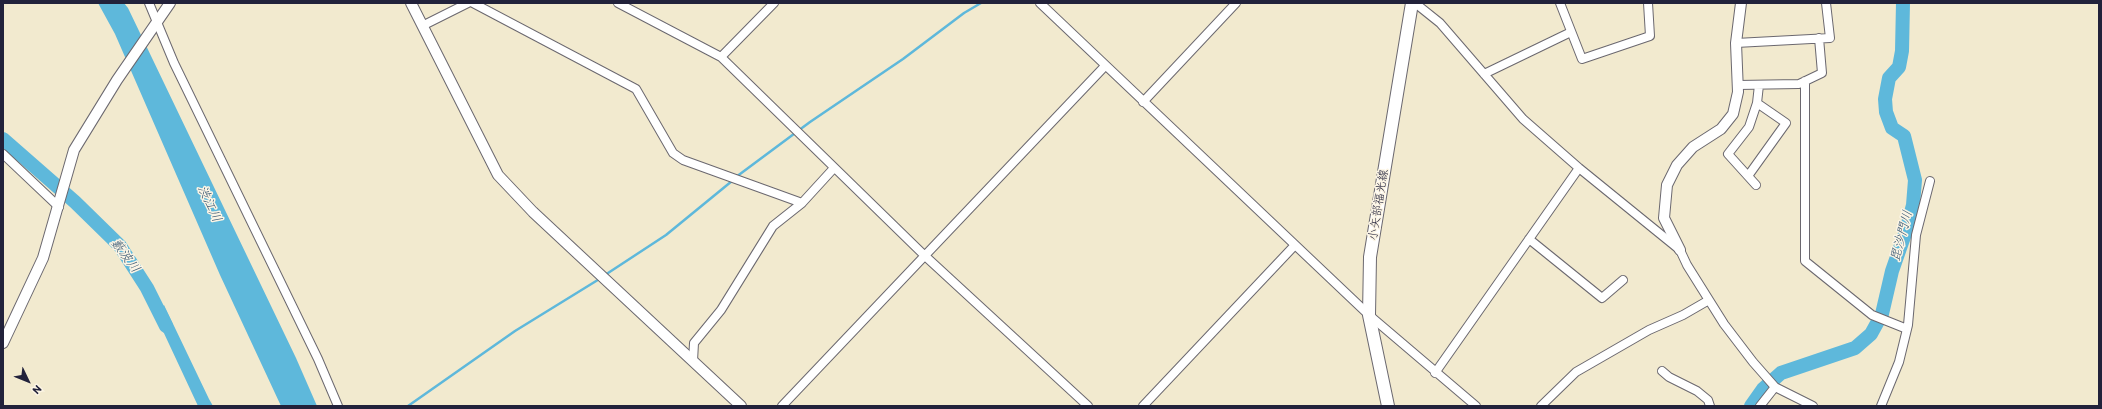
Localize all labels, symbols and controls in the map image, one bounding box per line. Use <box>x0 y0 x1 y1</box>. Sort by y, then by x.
street label: 小矢部福光線 <box>1366 168 1392 242</box>
water label: 渋江川 <box>194 183 224 225</box>
water label: 毘沙門川 <box>1888 209 1916 263</box>
water label: 藪波川 <box>107 236 143 276</box>
north arrow <box>8 361 48 401</box>
text: N <box>30 382 44 397</box>

